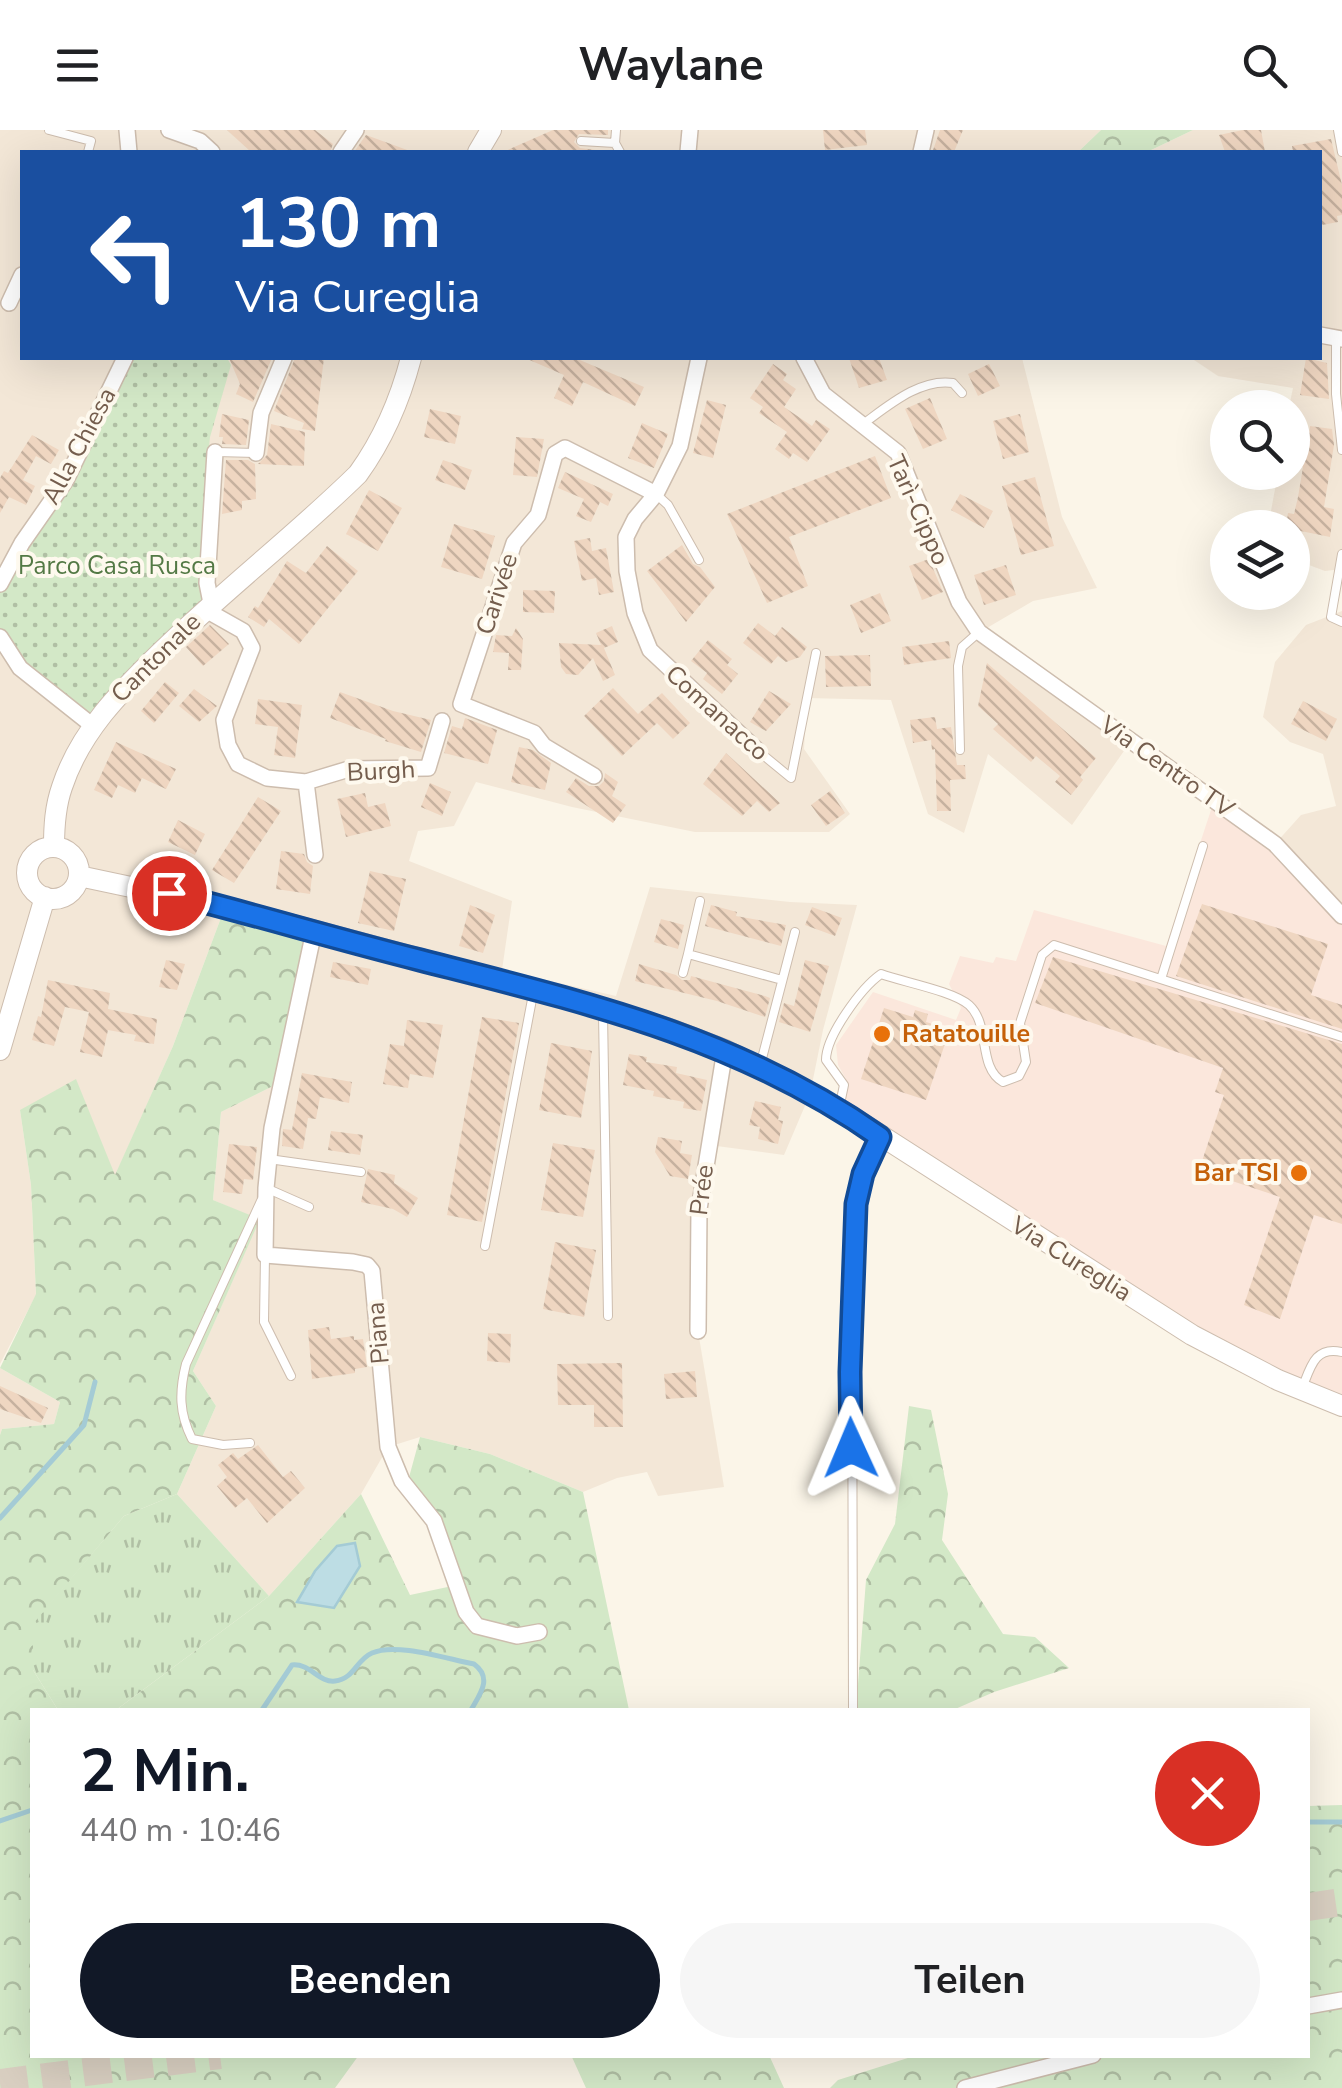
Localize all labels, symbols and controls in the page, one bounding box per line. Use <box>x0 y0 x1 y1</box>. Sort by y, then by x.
text: Waylane <box>578 35 764 96</box>
icon: menu <box>50 38 105 93</box>
icon: search <box>1237 38 1292 93</box>
text: 130 m <box>235 176 441 272</box>
icon: left <box>70 190 200 320</box>
text: Via Cureglia <box>235 267 481 328</box>
street label: Alla Chiesa <box>34 381 124 511</box>
map controls <box>1210 390 1310 610</box>
button: search <box>1210 390 1310 490</box>
street label: Tarì-Cippo <box>879 449 957 571</box>
button: layers <box>1210 510 1310 610</box>
park label: Parco Casa Rusca <box>18 549 216 583</box>
street label: Carivée <box>468 549 526 639</box>
street label: Cantonale <box>104 606 208 710</box>
street label: Comanacco <box>658 657 776 769</box>
street label: Via Centro TV <box>1092 708 1242 826</box>
street label: Burgh <box>346 752 416 790</box>
pin <box>127 851 212 936</box>
icon: arrive <box>142 866 197 921</box>
place label: Ratatouille <box>902 1017 1030 1051</box>
marker: Ratatouille <box>871 1023 893 1045</box>
place label: Bar TSI <box>1194 1156 1279 1190</box>
marker: Bar TSI <box>1288 1162 1310 1184</box>
street label: Prée <box>682 1163 722 1217</box>
street label: Via Cureglia <box>1003 1208 1138 1310</box>
street label: Piana <box>358 1300 398 1366</box>
position arrow <box>799 1396 903 1500</box>
text: 2 Min. <box>80 1730 250 1812</box>
button: close <box>1155 1741 1260 1846</box>
text: 440 m · 10:46 <box>80 1809 281 1852</box>
button: Beenden <box>80 1923 660 2038</box>
button: Teilen <box>680 1923 1260 2038</box>

